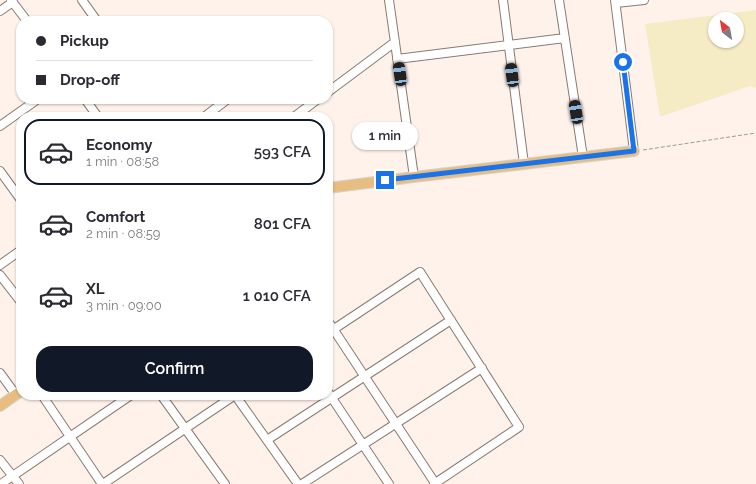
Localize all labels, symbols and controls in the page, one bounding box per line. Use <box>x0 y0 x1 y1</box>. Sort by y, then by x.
north arrow <box>708 12 744 48</box>
map controls <box>708 12 744 48</box>
text: Pickup <box>60 32 109 50</box>
route start <box>614 53 632 71</box>
car <box>392 61 408 87</box>
car <box>505 62 519 88</box>
text: Drop-off <box>60 71 120 89</box>
car <box>568 99 584 125</box>
callout: 1 min <box>352 122 418 150</box>
text: 1 min <box>369 128 401 143</box>
icon: car <box>38 134 74 170</box>
text: Economy <box>86 136 153 154</box>
text: 593 CFA <box>254 143 311 161</box>
text: 1 min · 08:58 <box>86 154 159 169</box>
route end <box>376 171 394 189</box>
icon: car <box>38 206 74 242</box>
text: Comfort <box>86 208 145 226</box>
text: 801 CFA <box>254 215 311 233</box>
text: 2 min · 08:59 <box>86 226 160 241</box>
icon: car <box>38 278 74 314</box>
text: XL <box>86 280 104 298</box>
text: 1 010 CFA <box>243 287 311 305</box>
text: 3 min · 09:00 <box>86 298 162 313</box>
button: Confirm <box>36 346 313 392</box>

